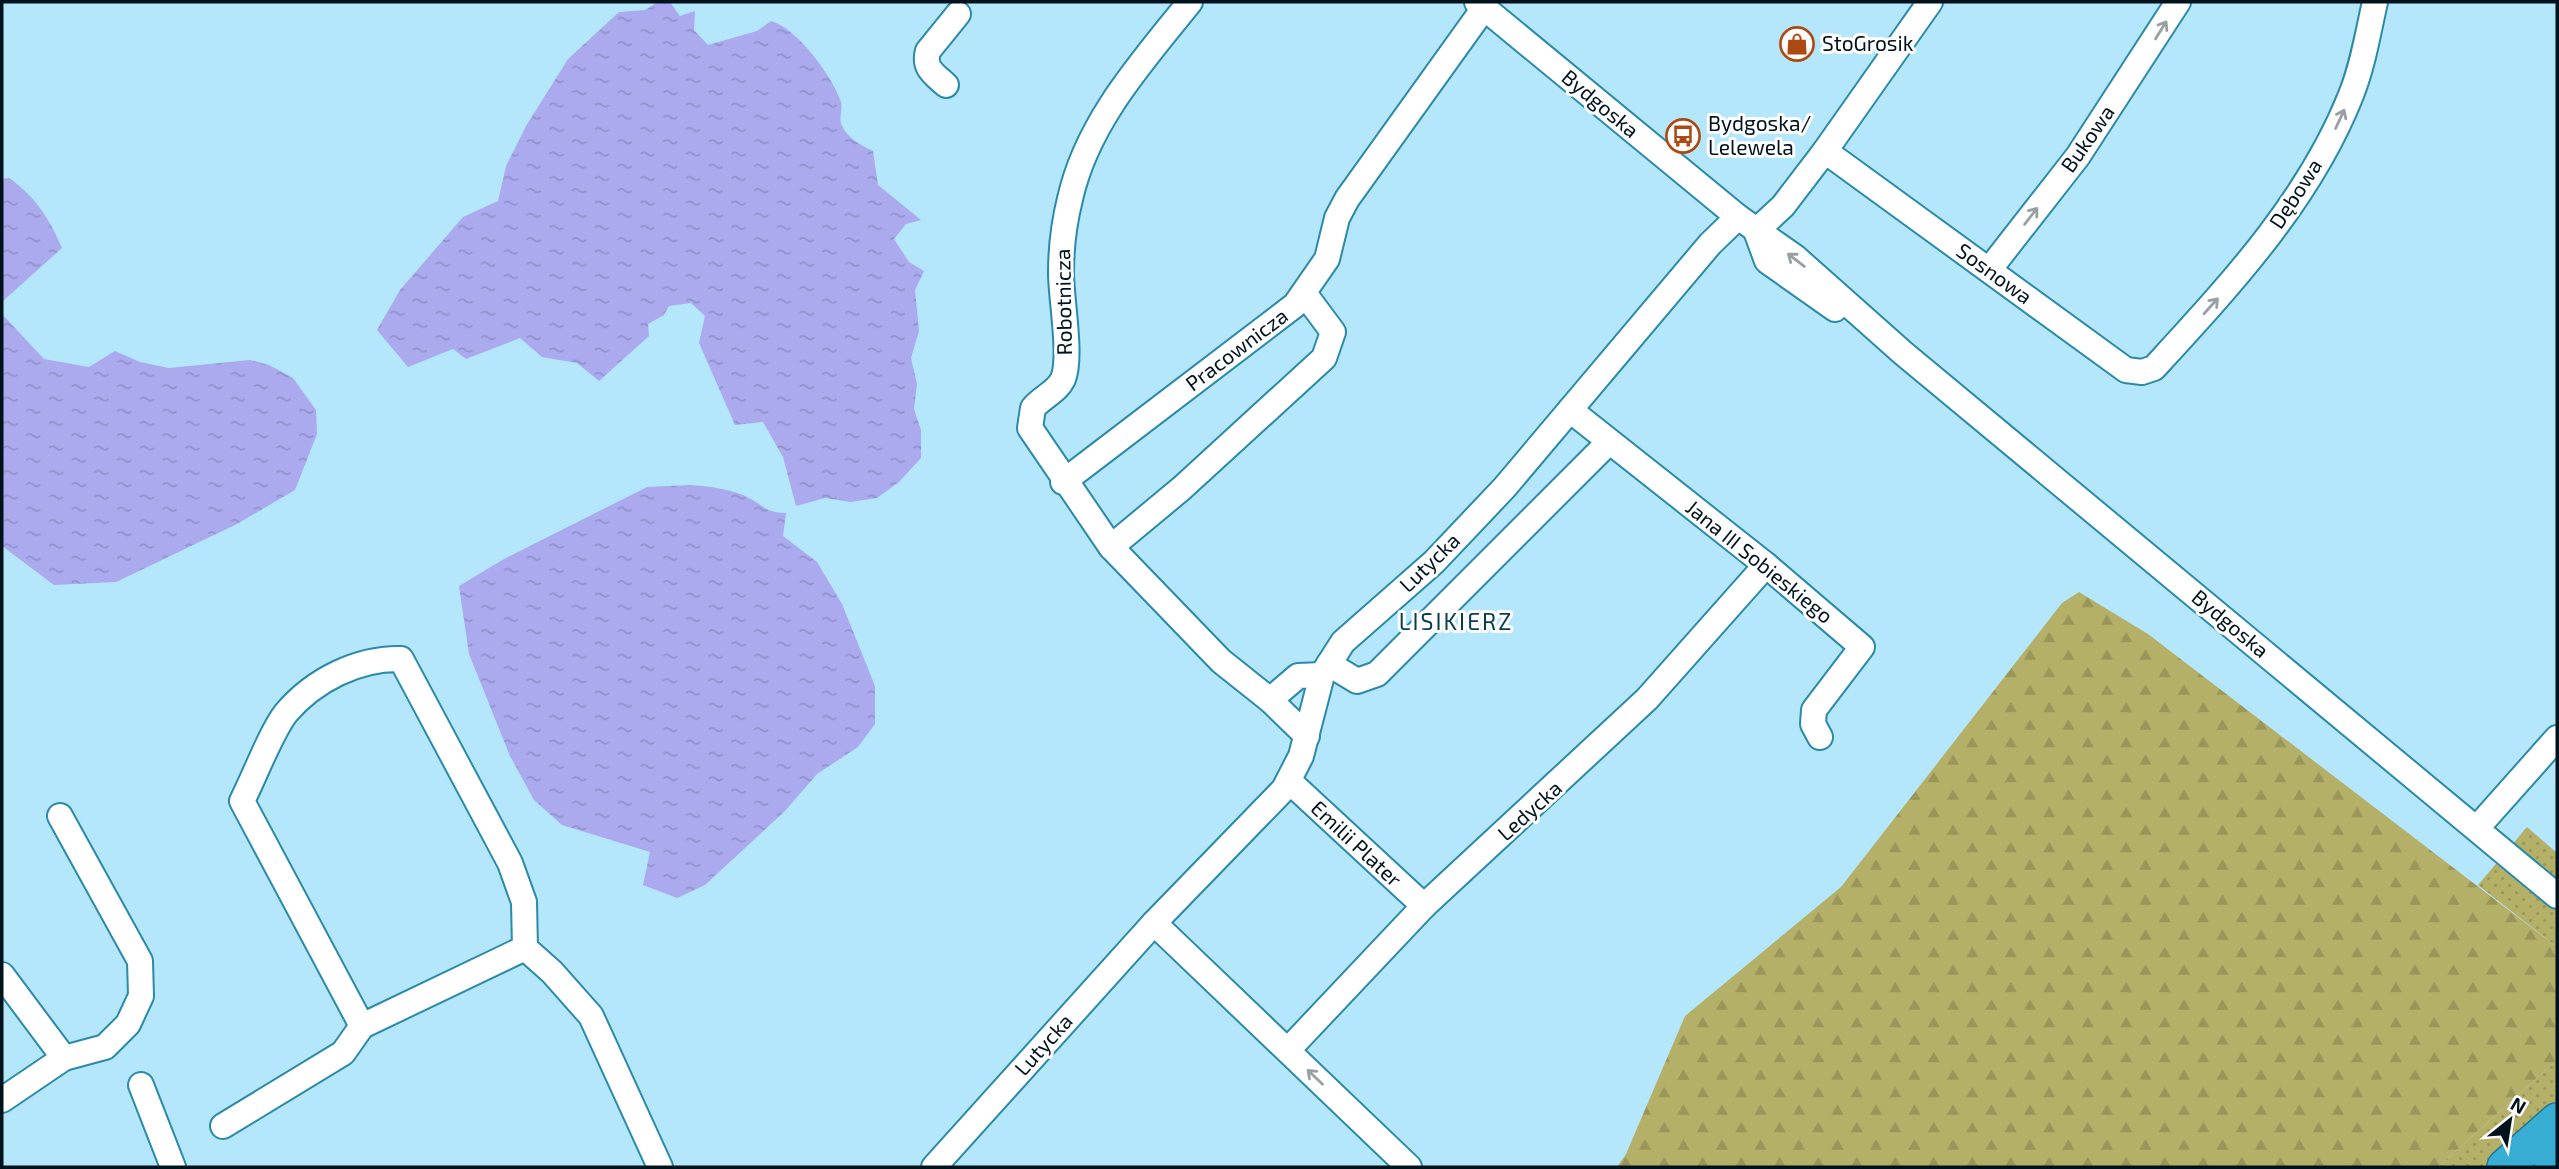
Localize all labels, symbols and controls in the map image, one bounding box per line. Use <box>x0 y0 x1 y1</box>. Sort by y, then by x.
one-way arrow <box>2154 21 2169 40</box>
shop icon: StoGrosik <box>1778 25 1816 63</box>
place label: StoGrosik <box>1822 30 1914 55</box>
street label: Bydgoska <box>1557 64 1644 142</box>
street label: Bukowa <box>2055 100 2119 176</box>
one-way arrow <box>2334 109 2347 130</box>
place label: Bydgoska/ Lelewela <box>1708 110 1812 159</box>
bus stop icon: Bydgoska/ Lelewela <box>1664 117 1702 155</box>
street label: Dębowa <box>2263 154 2326 233</box>
one-way arrow <box>2023 208 2038 226</box>
street label: Sosnowa <box>1952 237 2038 309</box>
street label: Robotnicza <box>1049 249 1076 356</box>
one-way arrow <box>1788 252 1806 267</box>
one-way arrow <box>2203 297 2219 315</box>
street label: Pracownicza <box>1180 302 1292 395</box>
street label: Jana III Sobieskiego <box>1681 494 1838 628</box>
street label: Lutycka <box>1394 527 1464 597</box>
street label: Bydgoska <box>2187 584 2274 662</box>
district label: LISIKIERZ <box>1399 607 1513 635</box>
street label: Ledycka <box>1492 775 1566 845</box>
street label: Emilii Plater <box>1307 795 1408 892</box>
street label: Lutycka <box>1009 1008 1077 1080</box>
one-way arrow <box>1307 1068 1324 1085</box>
north arrow <box>2475 1085 2545 1155</box>
text: N <box>2507 1091 2530 1118</box>

